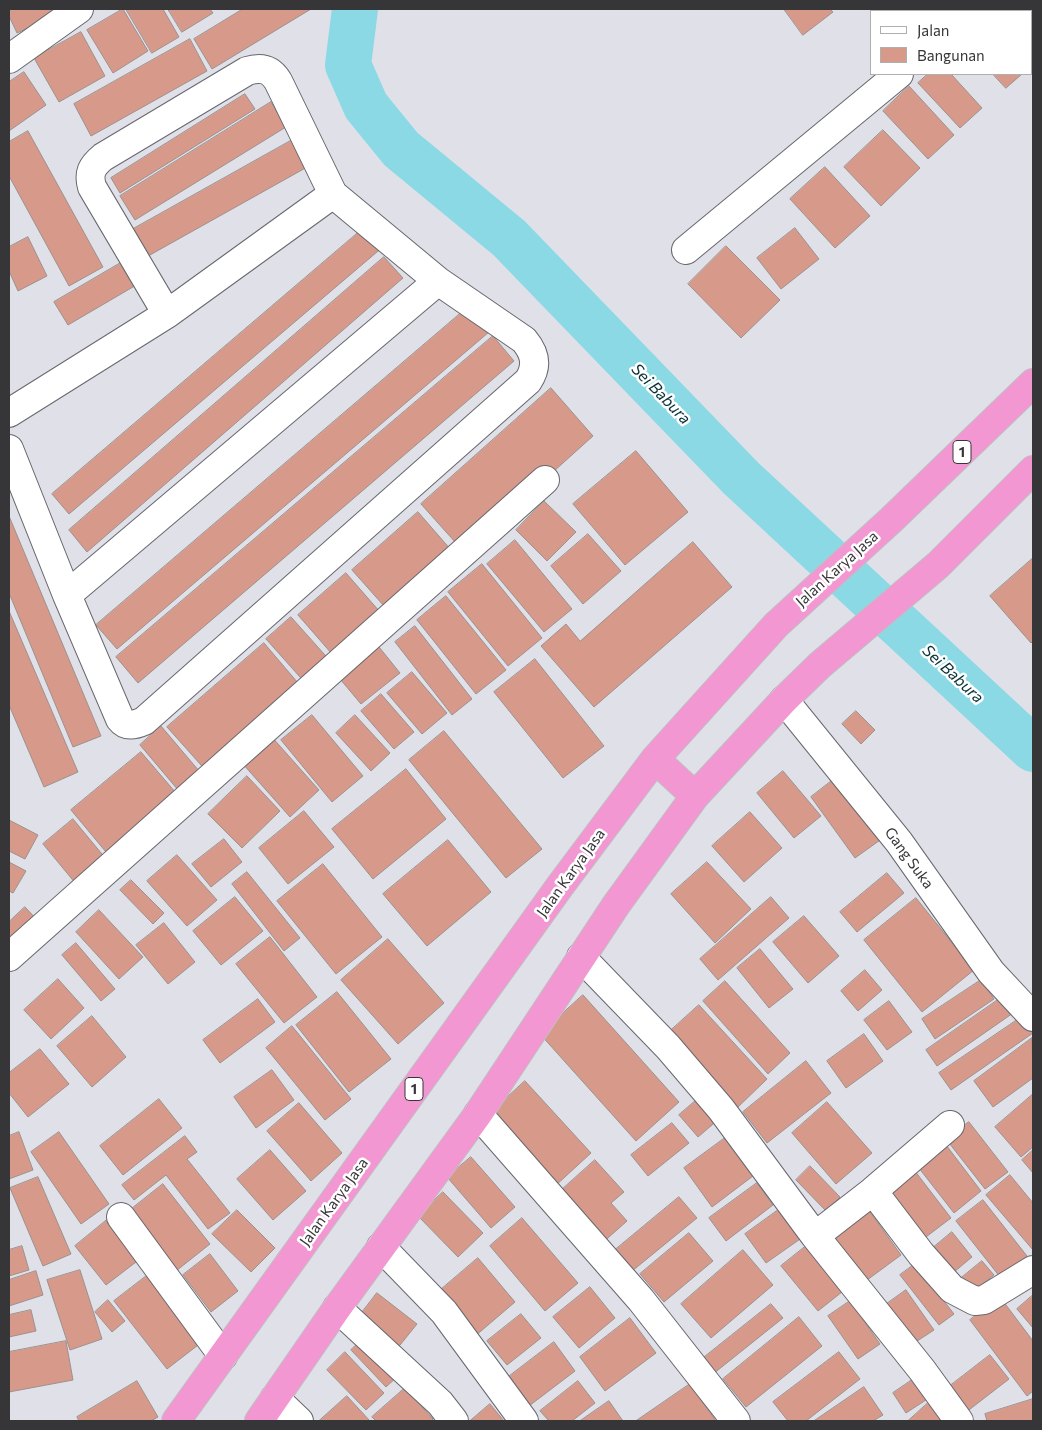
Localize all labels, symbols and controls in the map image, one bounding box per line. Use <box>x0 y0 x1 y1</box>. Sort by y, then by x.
legend <box>870 10 1032 75</box>
text: Jalan <box>917 21 949 39</box>
text: Bangunan <box>917 46 985 64</box>
water label: Sei Babura <box>627 360 695 428</box>
road number: 1 <box>953 441 971 464</box>
street label: Jalan Karya Jasa <box>792 527 882 611</box>
water label: Sei Babura <box>918 641 988 707</box>
street label: Gang Suka <box>881 824 937 892</box>
street label: Jalan Karya Jasa <box>533 825 609 921</box>
road number: 1 <box>405 1078 423 1100</box>
street label: Jalan Karya Jasa <box>296 1154 372 1250</box>

